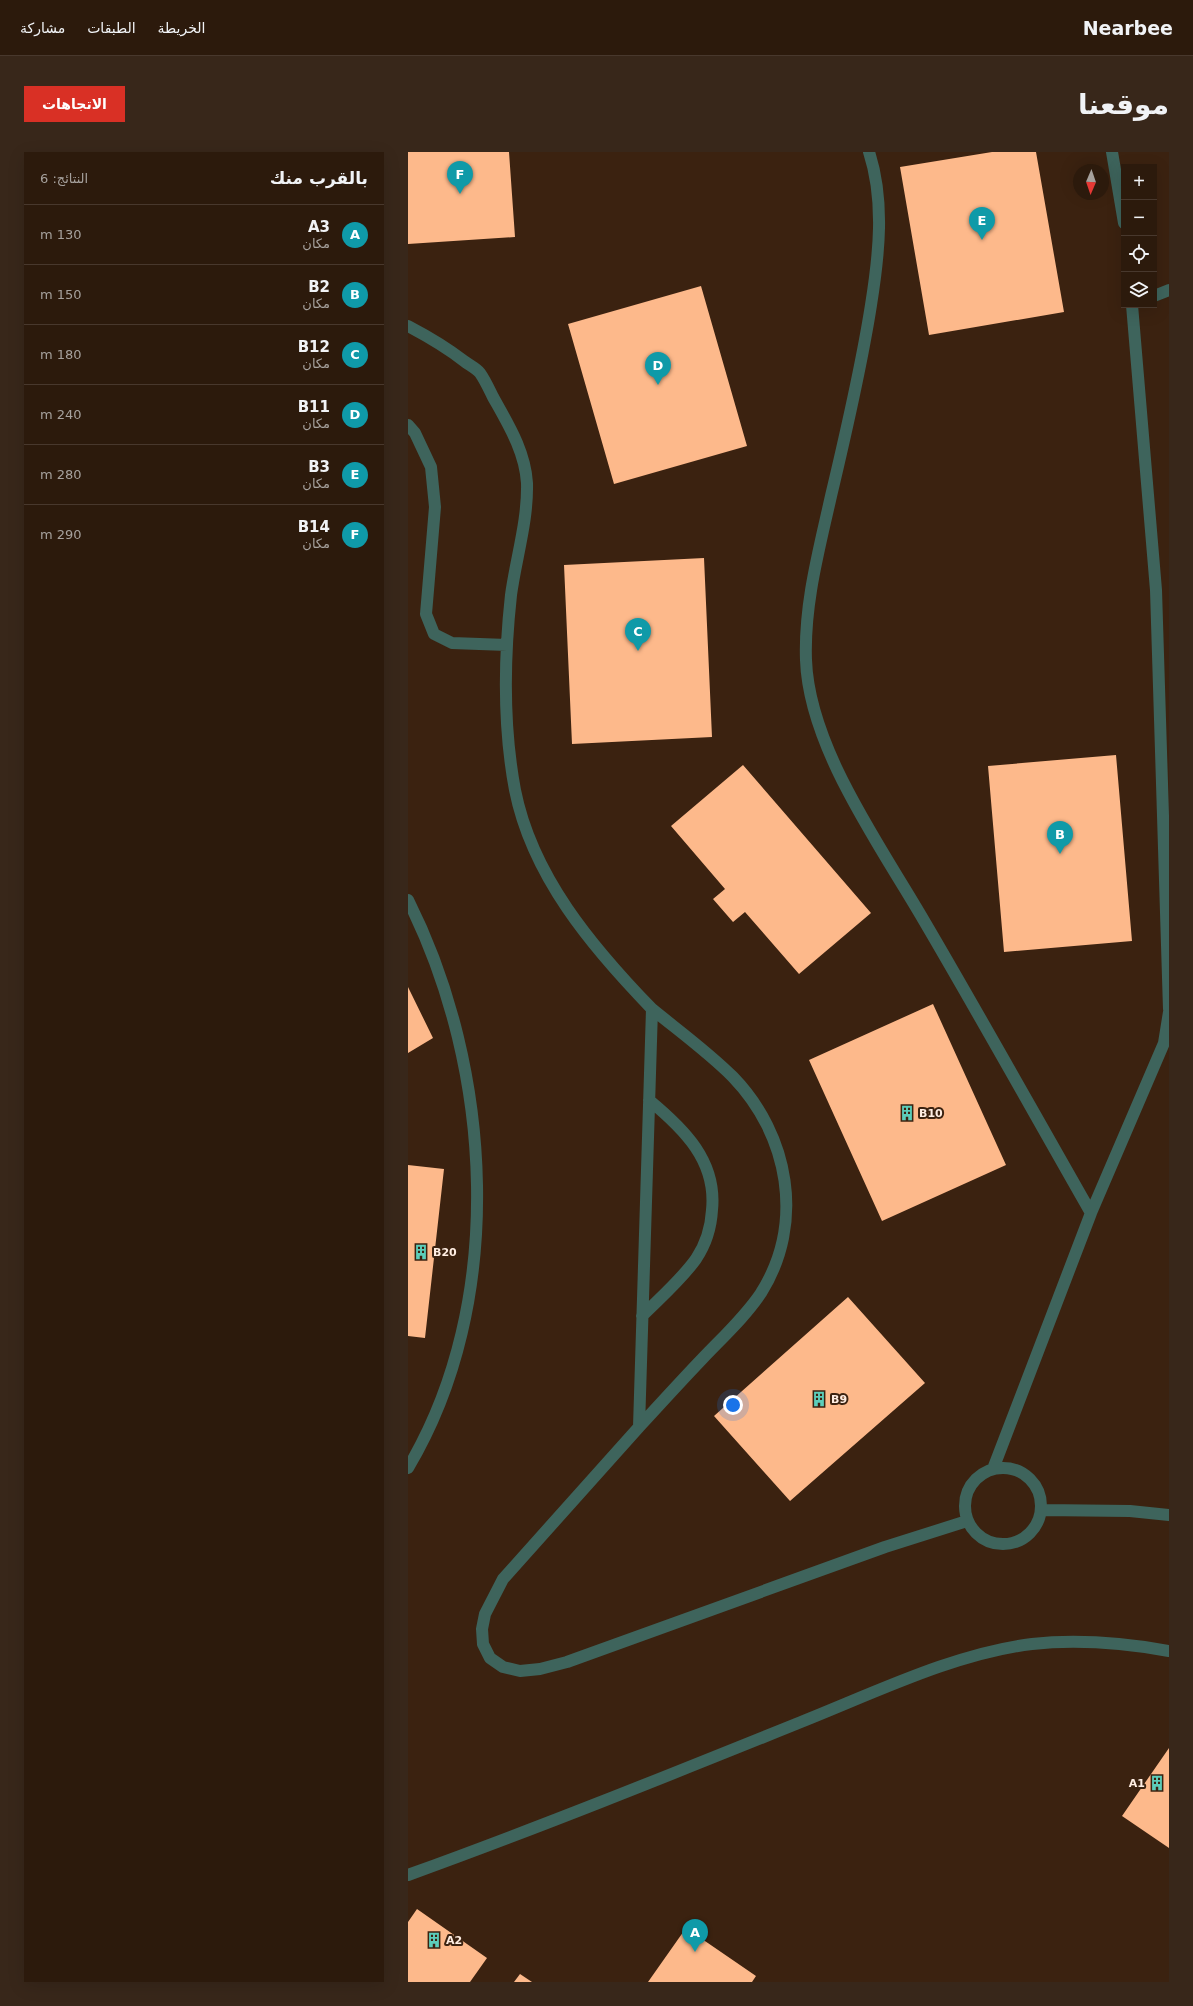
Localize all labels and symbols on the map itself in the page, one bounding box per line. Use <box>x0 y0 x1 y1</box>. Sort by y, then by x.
pin: F <box>447 161 473 194</box>
north arrow <box>1073 164 1109 200</box>
pin: E <box>969 207 995 240</box>
pin: D <box>645 352 671 385</box>
pin: C <box>625 618 651 651</box>
pin: B <box>1047 821 1073 854</box>
building icon: B10 <box>898 1104 916 1122</box>
place label: B10 <box>919 1107 943 1120</box>
building icon: B20 <box>412 1243 430 1261</box>
place label: B20 <box>433 1246 457 1259</box>
building icon: B9 <box>810 1390 828 1408</box>
place label: B9 <box>831 1393 847 1406</box>
your location <box>723 1395 743 1415</box>
building icon: A1 <box>1148 1774 1166 1792</box>
place label: A1 <box>1129 1777 1145 1790</box>
pin: A <box>682 1919 708 1952</box>
building icon: A2 <box>425 1931 443 1949</box>
place label: A2 <box>446 1934 462 1947</box>

